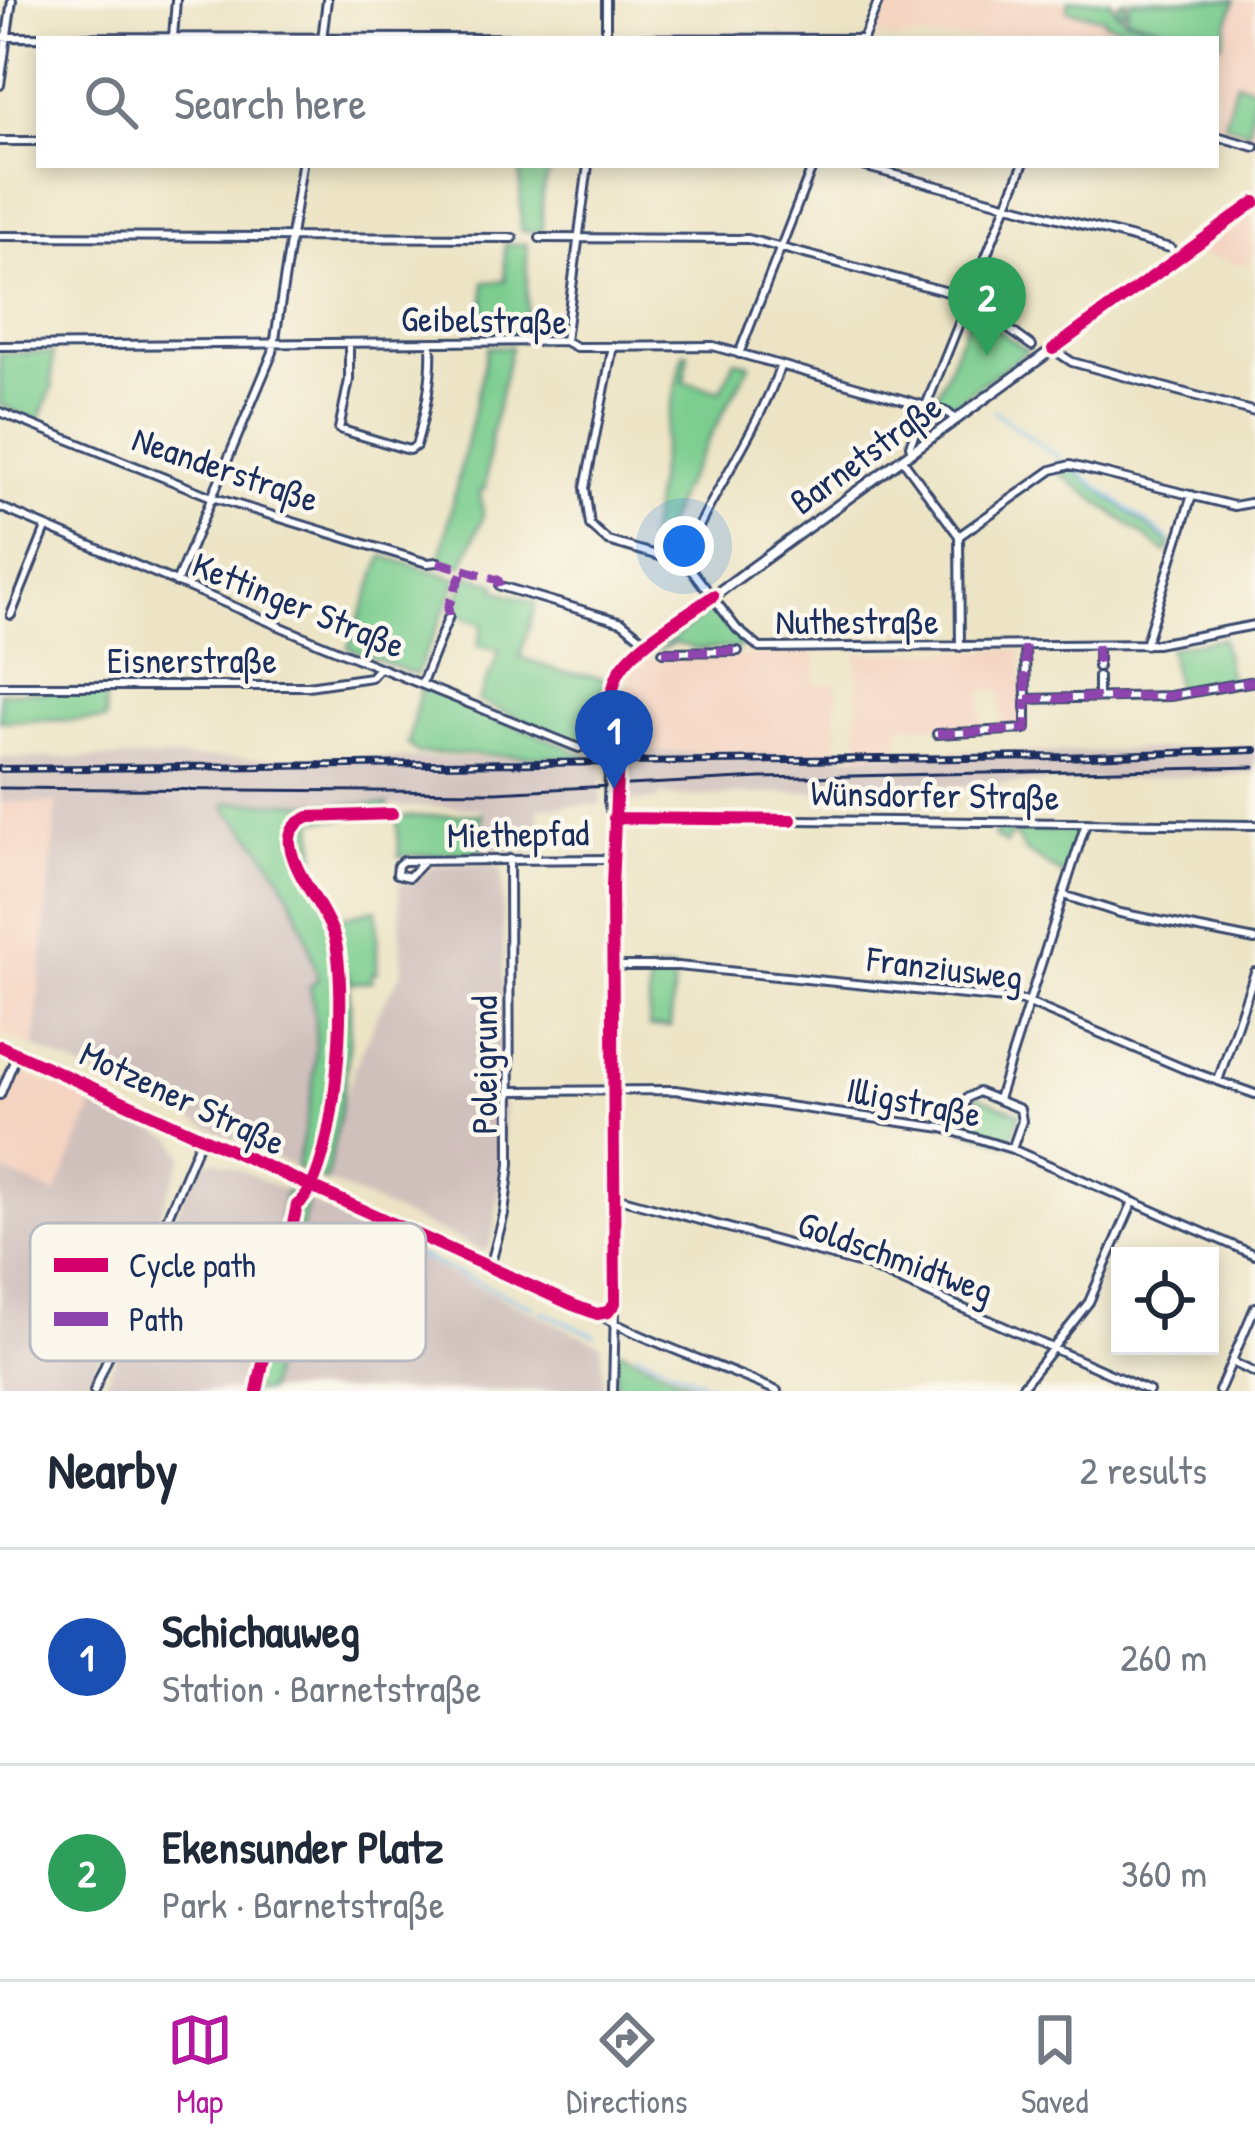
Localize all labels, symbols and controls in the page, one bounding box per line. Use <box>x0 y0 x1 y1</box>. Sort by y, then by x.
search box <box>36 36 1219 168</box>
icon: search <box>78 69 144 135</box>
text: Search here <box>174 72 366 133</box>
pin: 2 <box>948 257 1026 356</box>
street label: Geibelstraße <box>401 293 567 345</box>
street label: Barnetstraße <box>779 381 951 525</box>
street label: Neanderstraße <box>126 413 326 523</box>
your location <box>654 516 714 576</box>
street label: Kettinger Straße <box>186 539 412 669</box>
street label: Nuthestraße <box>776 596 938 645</box>
street label: Eisnerstraße <box>107 635 277 684</box>
pin: 1 <box>575 690 653 789</box>
street label: Wünsdorfer Straße <box>810 767 1060 821</box>
street label: Miethepfad <box>447 807 589 859</box>
street label: Franziusweg <box>863 933 1026 1001</box>
street label: Poleigrund <box>459 996 508 1134</box>
street label: Motzener Straße <box>72 1028 294 1166</box>
street label: Illigstraße <box>843 1064 985 1138</box>
street label: Goldschmidtweg <box>792 1198 1000 1314</box>
legend <box>30 1223 426 1361</box>
text: Cycle path <box>129 1243 256 1288</box>
map controls <box>1111 1247 1219 1355</box>
button: locate <box>1111 1247 1219 1355</box>
text: Path <box>129 1297 183 1341</box>
text: Nearby <box>48 1435 178 1504</box>
text: 2 results <box>1080 1443 1207 1496</box>
text: Schichauweg <box>162 1600 360 1661</box>
text: 1 <box>80 1630 94 1683</box>
text: 260 m <box>1120 1630 1207 1683</box>
text: Station · Barnetstraße <box>162 1661 481 1714</box>
text: Ekensunder Platz <box>162 1816 444 1877</box>
text: 2 <box>78 1846 96 1899</box>
text: 360 m <box>1121 1846 1207 1899</box>
text: Park · Barnetstraße <box>162 1877 445 1930</box>
tab: Map <box>167 2007 233 2123</box>
tab: Directions <box>566 2007 688 2123</box>
tab: Saved <box>1021 2007 1088 2123</box>

